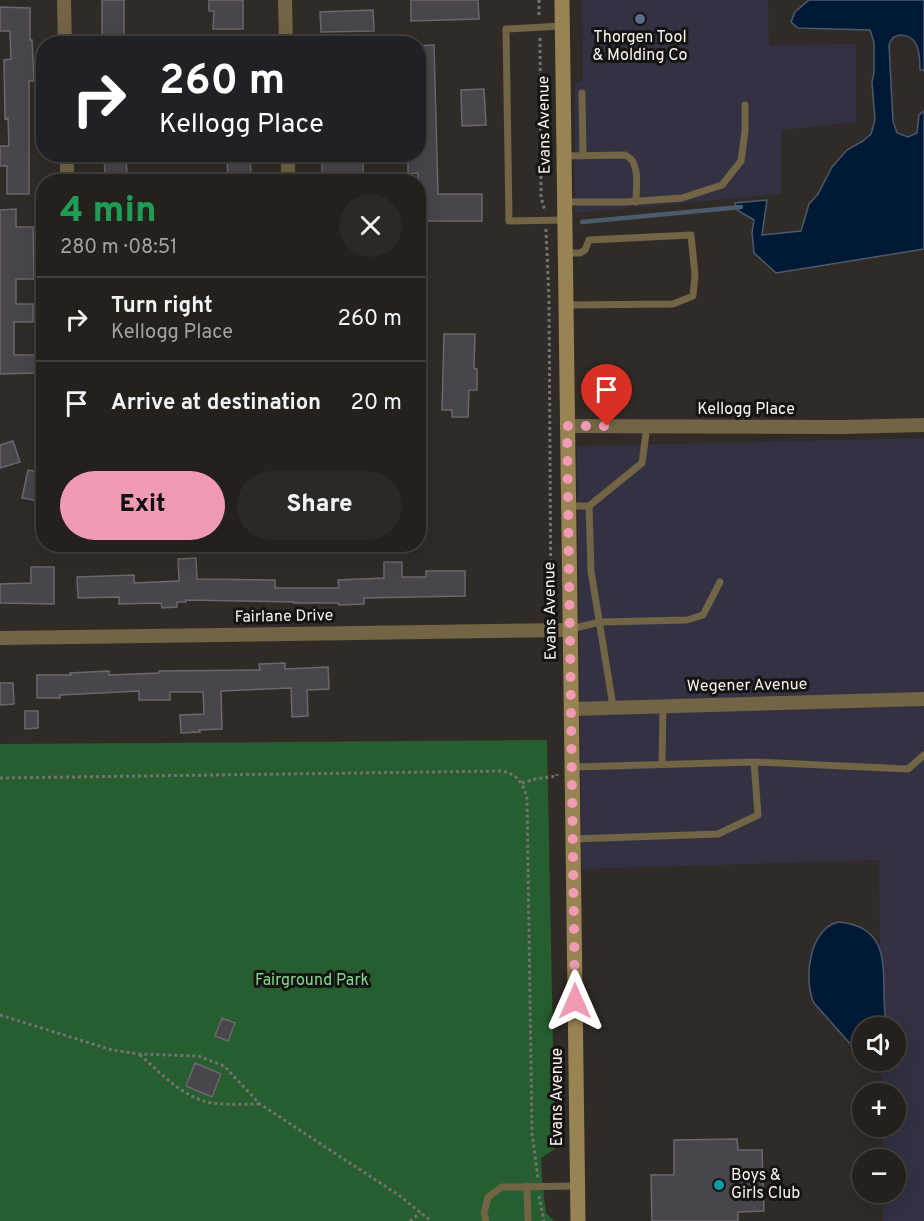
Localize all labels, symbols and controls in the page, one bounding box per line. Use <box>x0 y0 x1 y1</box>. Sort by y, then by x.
marker: Thorgen Tool & Molding Co <box>633 12 647 26</box>
place label: Thorgen Tool & Molding Co <box>592 28 688 66</box>
text: 260 m <box>159 56 285 109</box>
icon: right <box>60 60 138 138</box>
street label: Evans Avenue <box>534 76 556 174</box>
text: Kellogg Place <box>159 108 324 142</box>
text: 4 min <box>60 189 157 235</box>
button: close <box>339 194 402 257</box>
text: 280 m · 08:51 <box>60 235 178 261</box>
text: Turn right <box>111 293 213 320</box>
icon: right <box>60 303 93 336</box>
text: 260 m <box>337 306 402 333</box>
text: Kellogg Place <box>111 320 233 346</box>
pin <box>581 364 632 426</box>
icon: arrive <box>590 373 623 406</box>
icon: arrive <box>60 387 93 420</box>
text: Arrive at destination <box>111 390 321 417</box>
text: 20 m <box>351 390 402 417</box>
street label: Kellogg Place <box>697 400 795 420</box>
button: Exit <box>60 471 225 540</box>
button: Share <box>237 471 402 540</box>
street label: Evans Avenue <box>540 562 562 660</box>
street label: Fairlane Drive <box>234 606 334 628</box>
street label: Wegener Avenue <box>687 675 807 697</box>
position arrow <box>543 969 607 1033</box>
park label: Fairground Park <box>255 971 369 991</box>
map controls <box>852 1017 906 1203</box>
button: sound <box>852 1017 906 1071</box>
street label: Evans Avenue <box>548 1048 568 1146</box>
button: + <box>852 1083 906 1137</box>
button: − <box>852 1149 906 1203</box>
place label: Boys & Girls Club <box>731 1166 800 1204</box>
marker: Boys & Girls Club <box>712 1178 726 1192</box>

